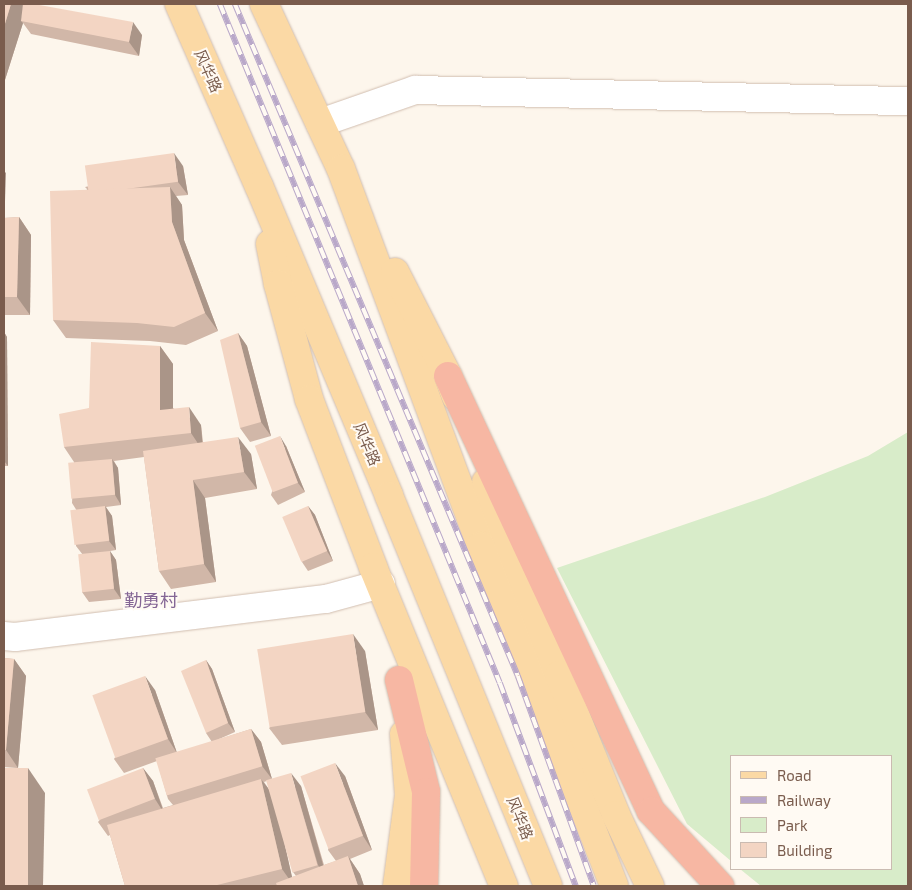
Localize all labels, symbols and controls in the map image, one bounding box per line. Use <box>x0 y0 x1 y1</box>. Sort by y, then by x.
street label: 风华路 <box>191 47 225 95</box>
street label: 风华路 <box>350 420 384 468</box>
district label: 勤勇村 <box>124 589 178 611</box>
legend <box>730 755 892 870</box>
text: Road <box>777 766 812 784</box>
text: Railway <box>777 791 831 809</box>
street label: 风华路 <box>503 794 537 842</box>
text: Park <box>777 816 808 834</box>
text: Building <box>777 841 832 859</box>

